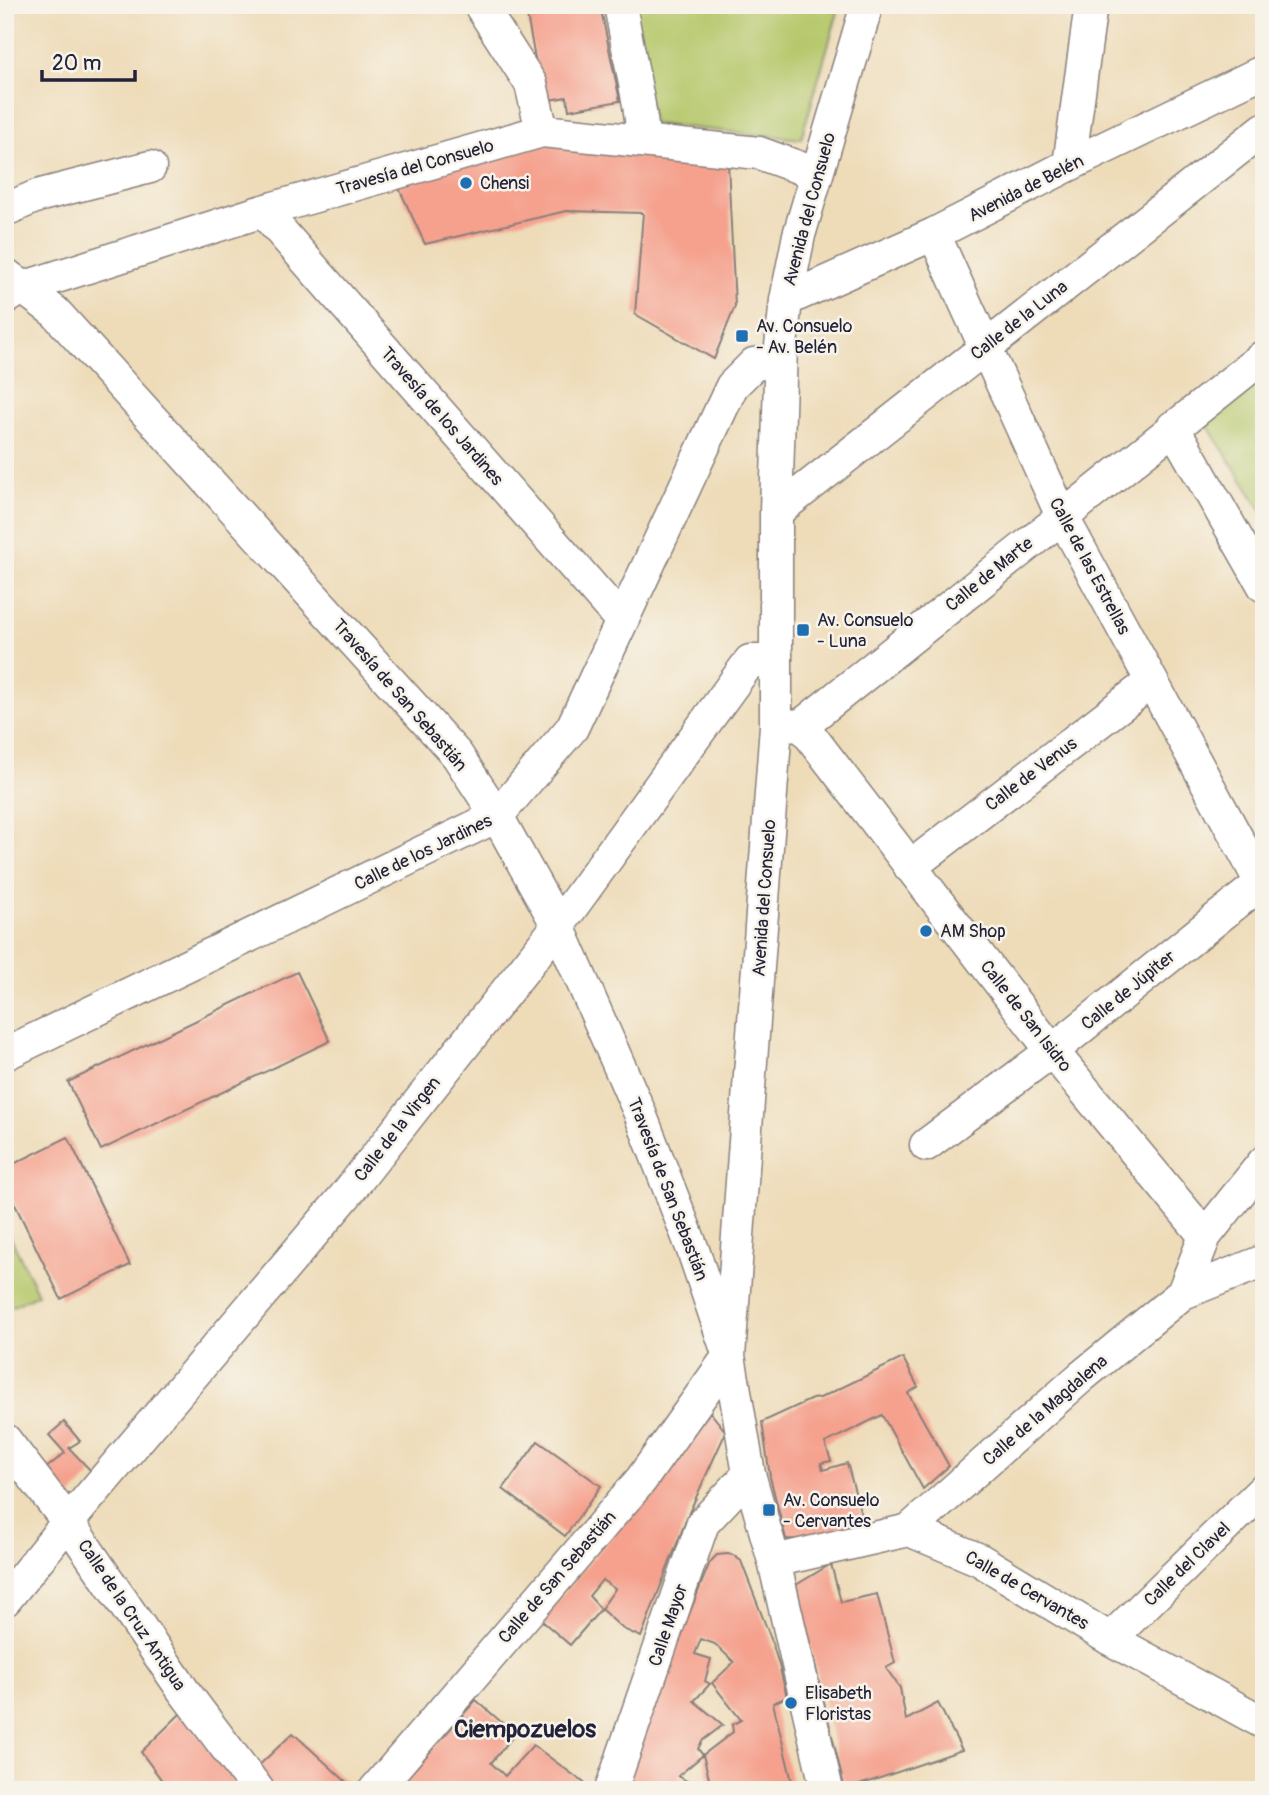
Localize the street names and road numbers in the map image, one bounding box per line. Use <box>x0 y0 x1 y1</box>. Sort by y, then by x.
street label: Avenida del Consuelo <box>778 130 841 288</box>
street label: Travesía del Consuelo <box>334 134 497 201</box>
street label: Avenida de Belén <box>965 149 1088 227</box>
street label: Calle de la Luna <box>966 275 1072 365</box>
street label: Travesía de los Jardines <box>375 342 508 490</box>
street label: Calle de las Estrellas <box>1044 494 1135 639</box>
street label: Calle de Marte <box>941 532 1038 617</box>
street label: Travesía de San Sebastián <box>327 614 472 776</box>
street label: Calle de Venus <box>981 732 1082 816</box>
street label: Calle de los Jardines <box>351 809 496 896</box>
street label: Avenida del Consuelo <box>748 818 781 978</box>
street label: Calle de Júpiter <box>1076 945 1181 1035</box>
street label: Calle de San Isidro <box>975 956 1077 1077</box>
street label: Calle de la Virgen <box>349 1072 446 1187</box>
street label: Travesía de San Sebastián <box>622 1094 713 1284</box>
street label: Calle de la Magdalena <box>978 1350 1113 1471</box>
street label: Calle de San Sebastián <box>493 1506 621 1649</box>
street label: Calle del Clavel <box>1139 1517 1236 1612</box>
street label: Calle de la Cruz Antigua <box>72 1535 191 1695</box>
street label: Calle de Cervantes <box>961 1546 1093 1635</box>
street label: Calle Mayor <box>644 1580 694 1670</box>

